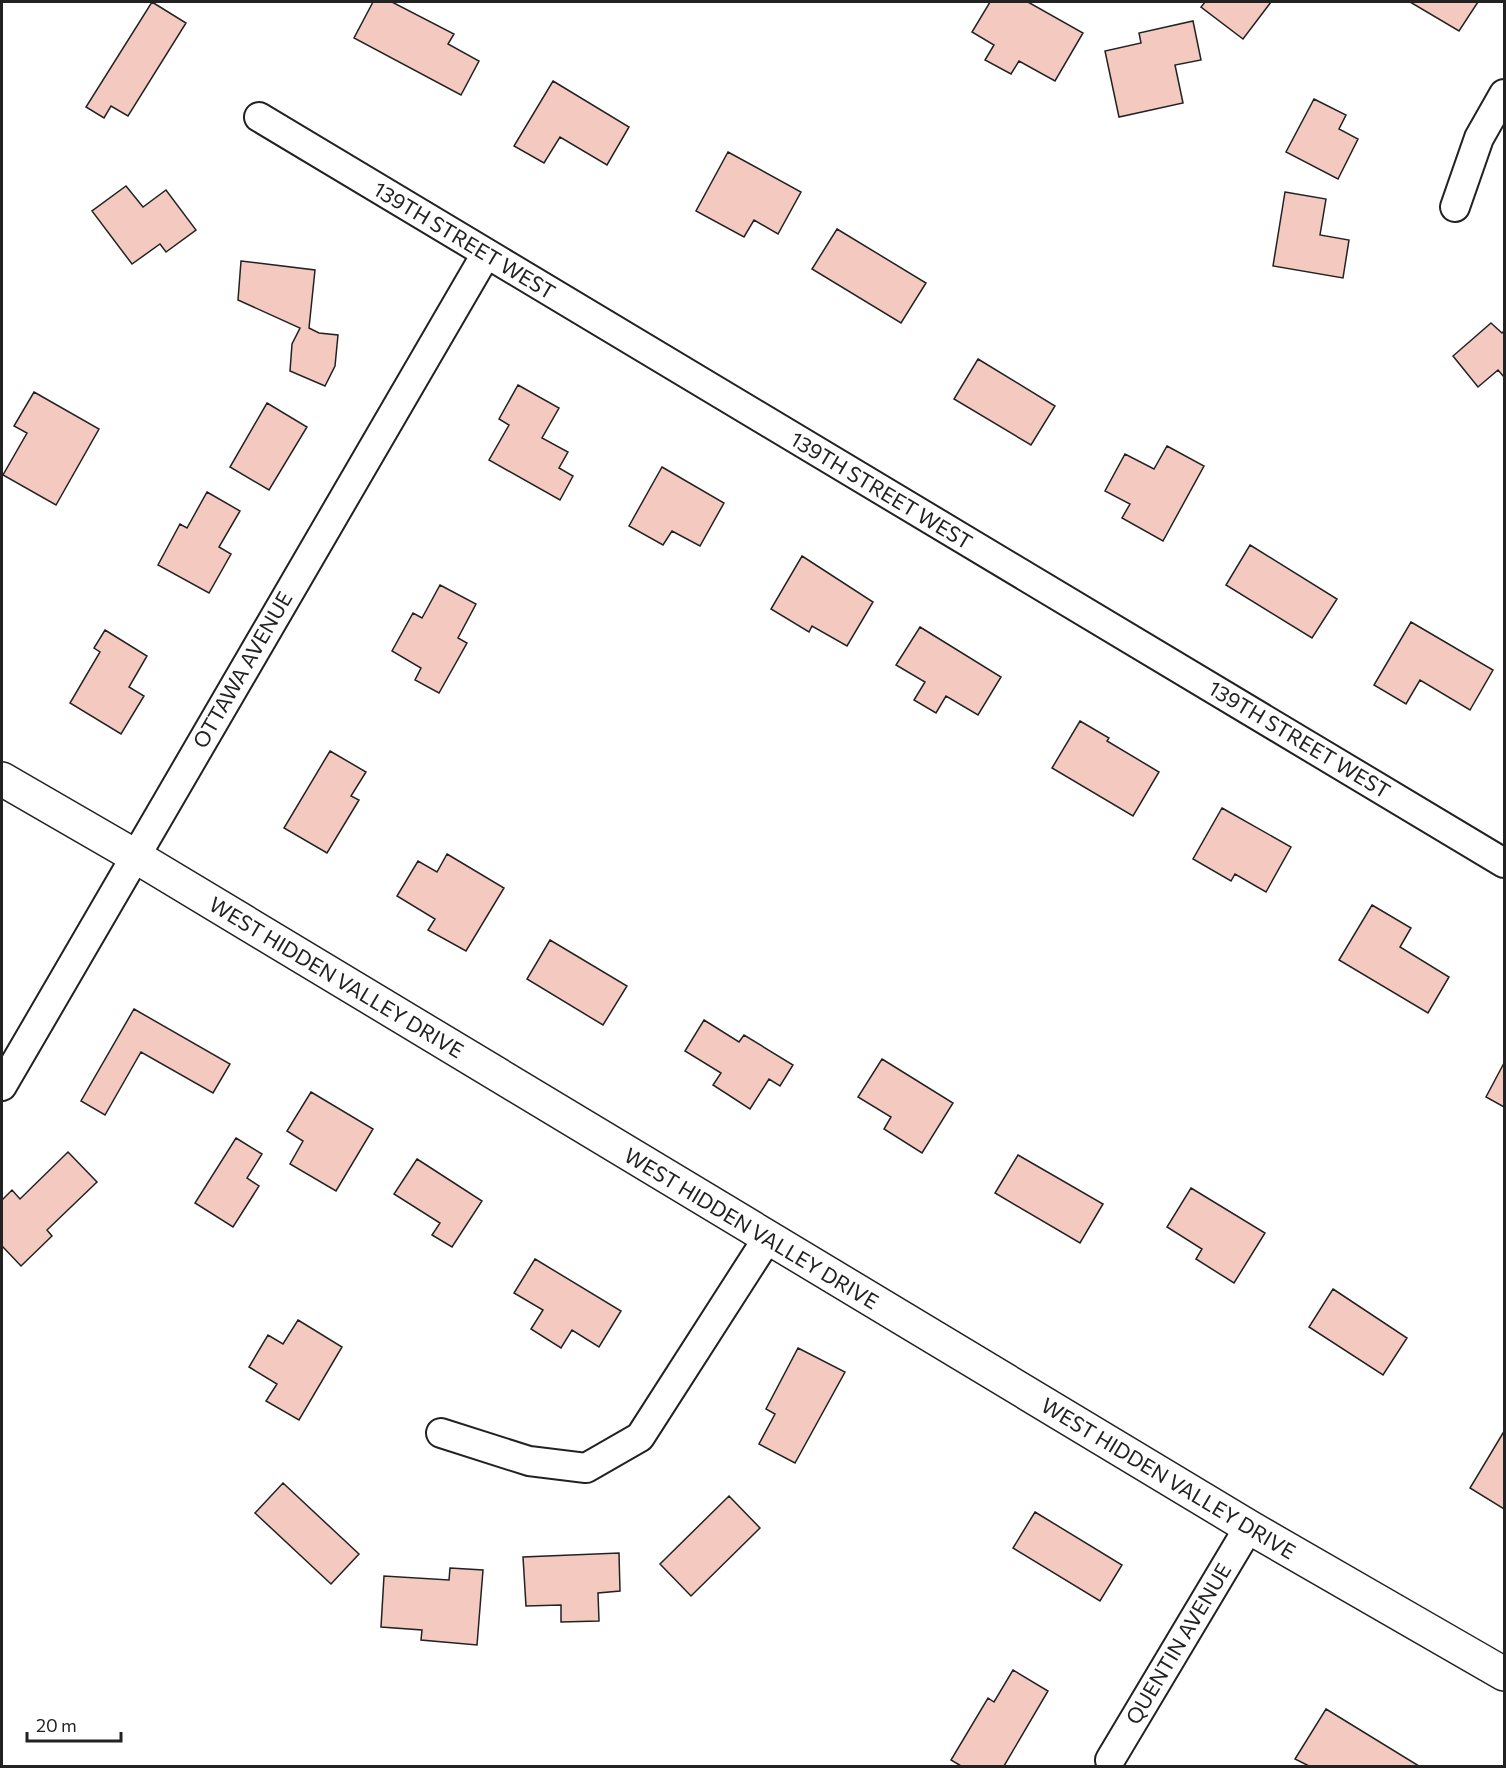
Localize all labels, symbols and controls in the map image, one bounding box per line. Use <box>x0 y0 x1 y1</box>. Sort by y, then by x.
street label: 139TH STREET WEST <box>369 176 560 304</box>
street label: 139TH STREET WEST <box>786 426 977 554</box>
street label: OTTAWA AVENUE <box>187 587 297 752</box>
street label: 139TH STREET WEST <box>1204 675 1395 803</box>
street label: WEST HIDDEN VALLEY DRIVE <box>205 891 468 1063</box>
street label: WEST HIDDEN VALLEY DRIVE <box>620 1142 883 1314</box>
street label: WEST HIDDEN VALLEY DRIVE <box>1037 1392 1300 1564</box>
street label: QUENTIN AVENUE <box>1120 1558 1236 1728</box>
scale bar <box>27 1705 122 1743</box>
text: 20 m <box>36 1714 77 1736</box>

